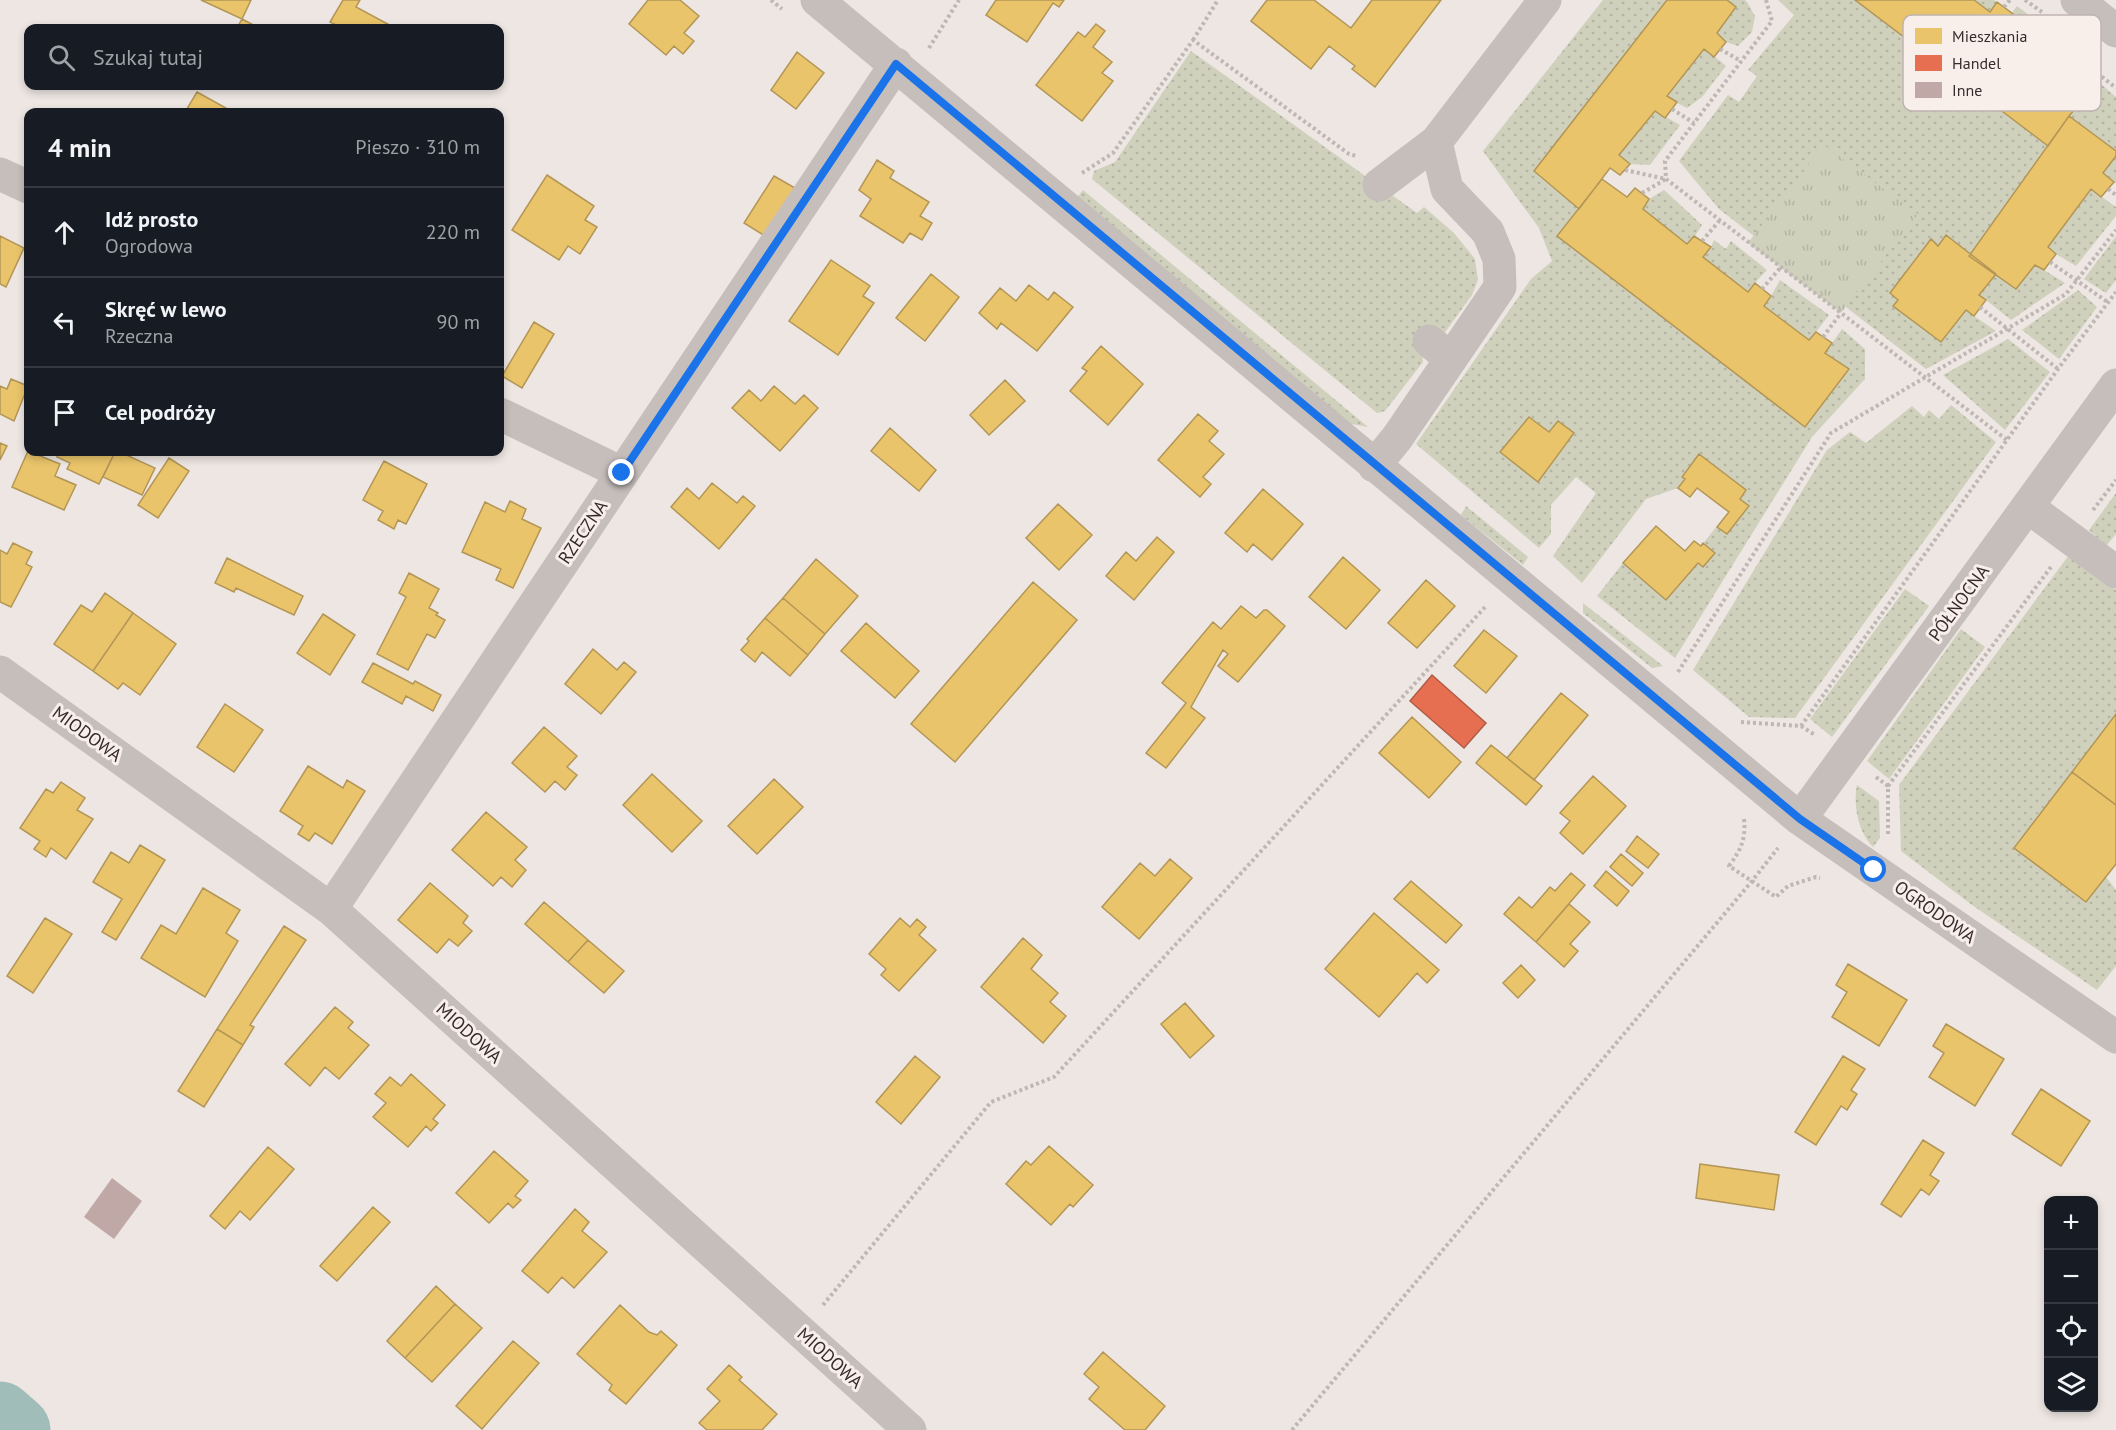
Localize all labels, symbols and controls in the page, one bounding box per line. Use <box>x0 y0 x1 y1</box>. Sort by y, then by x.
legend <box>1903 15 2101 111</box>
search box <box>24 24 504 90</box>
text: Mieszkania <box>1952 26 2028 46</box>
icon: search <box>45 41 78 74</box>
text: Szukaj tutaj <box>93 43 203 71</box>
text: Handel <box>1952 53 2001 73</box>
text: Inne <box>1952 80 1982 100</box>
text: 4 min <box>48 131 111 164</box>
text: Pieszo · 310 m <box>355 134 480 160</box>
text: Idź prosto <box>105 205 198 233</box>
icon: ahead <box>48 216 81 249</box>
text: 220 m <box>426 219 480 245</box>
text: Ogrodowa <box>105 233 193 259</box>
text: Skręć w lewo <box>105 295 226 323</box>
icon: left <box>48 306 81 339</box>
text: 90 m <box>437 309 480 335</box>
text: Rzeczna <box>105 323 173 349</box>
icon: arrive <box>48 396 81 429</box>
text: Cel podróży <box>105 398 215 426</box>
route end <box>608 459 634 485</box>
street label: RZECZNA <box>553 495 613 568</box>
street label: PÓŁNOCNA <box>1923 560 1994 645</box>
street label: MIODOWA <box>48 701 127 767</box>
route start <box>1860 856 1886 882</box>
street label: OGRODOWA <box>1890 875 1981 948</box>
street label: MIODOWA <box>432 997 507 1068</box>
map controls <box>2044 1196 2098 1412</box>
button: + <box>2044 1196 2098 1250</box>
button: − <box>2044 1250 2098 1304</box>
button: locate <box>2044 1304 2098 1358</box>
street label: MIODOWA <box>793 1322 868 1393</box>
button: layers <box>2044 1358 2098 1412</box>

